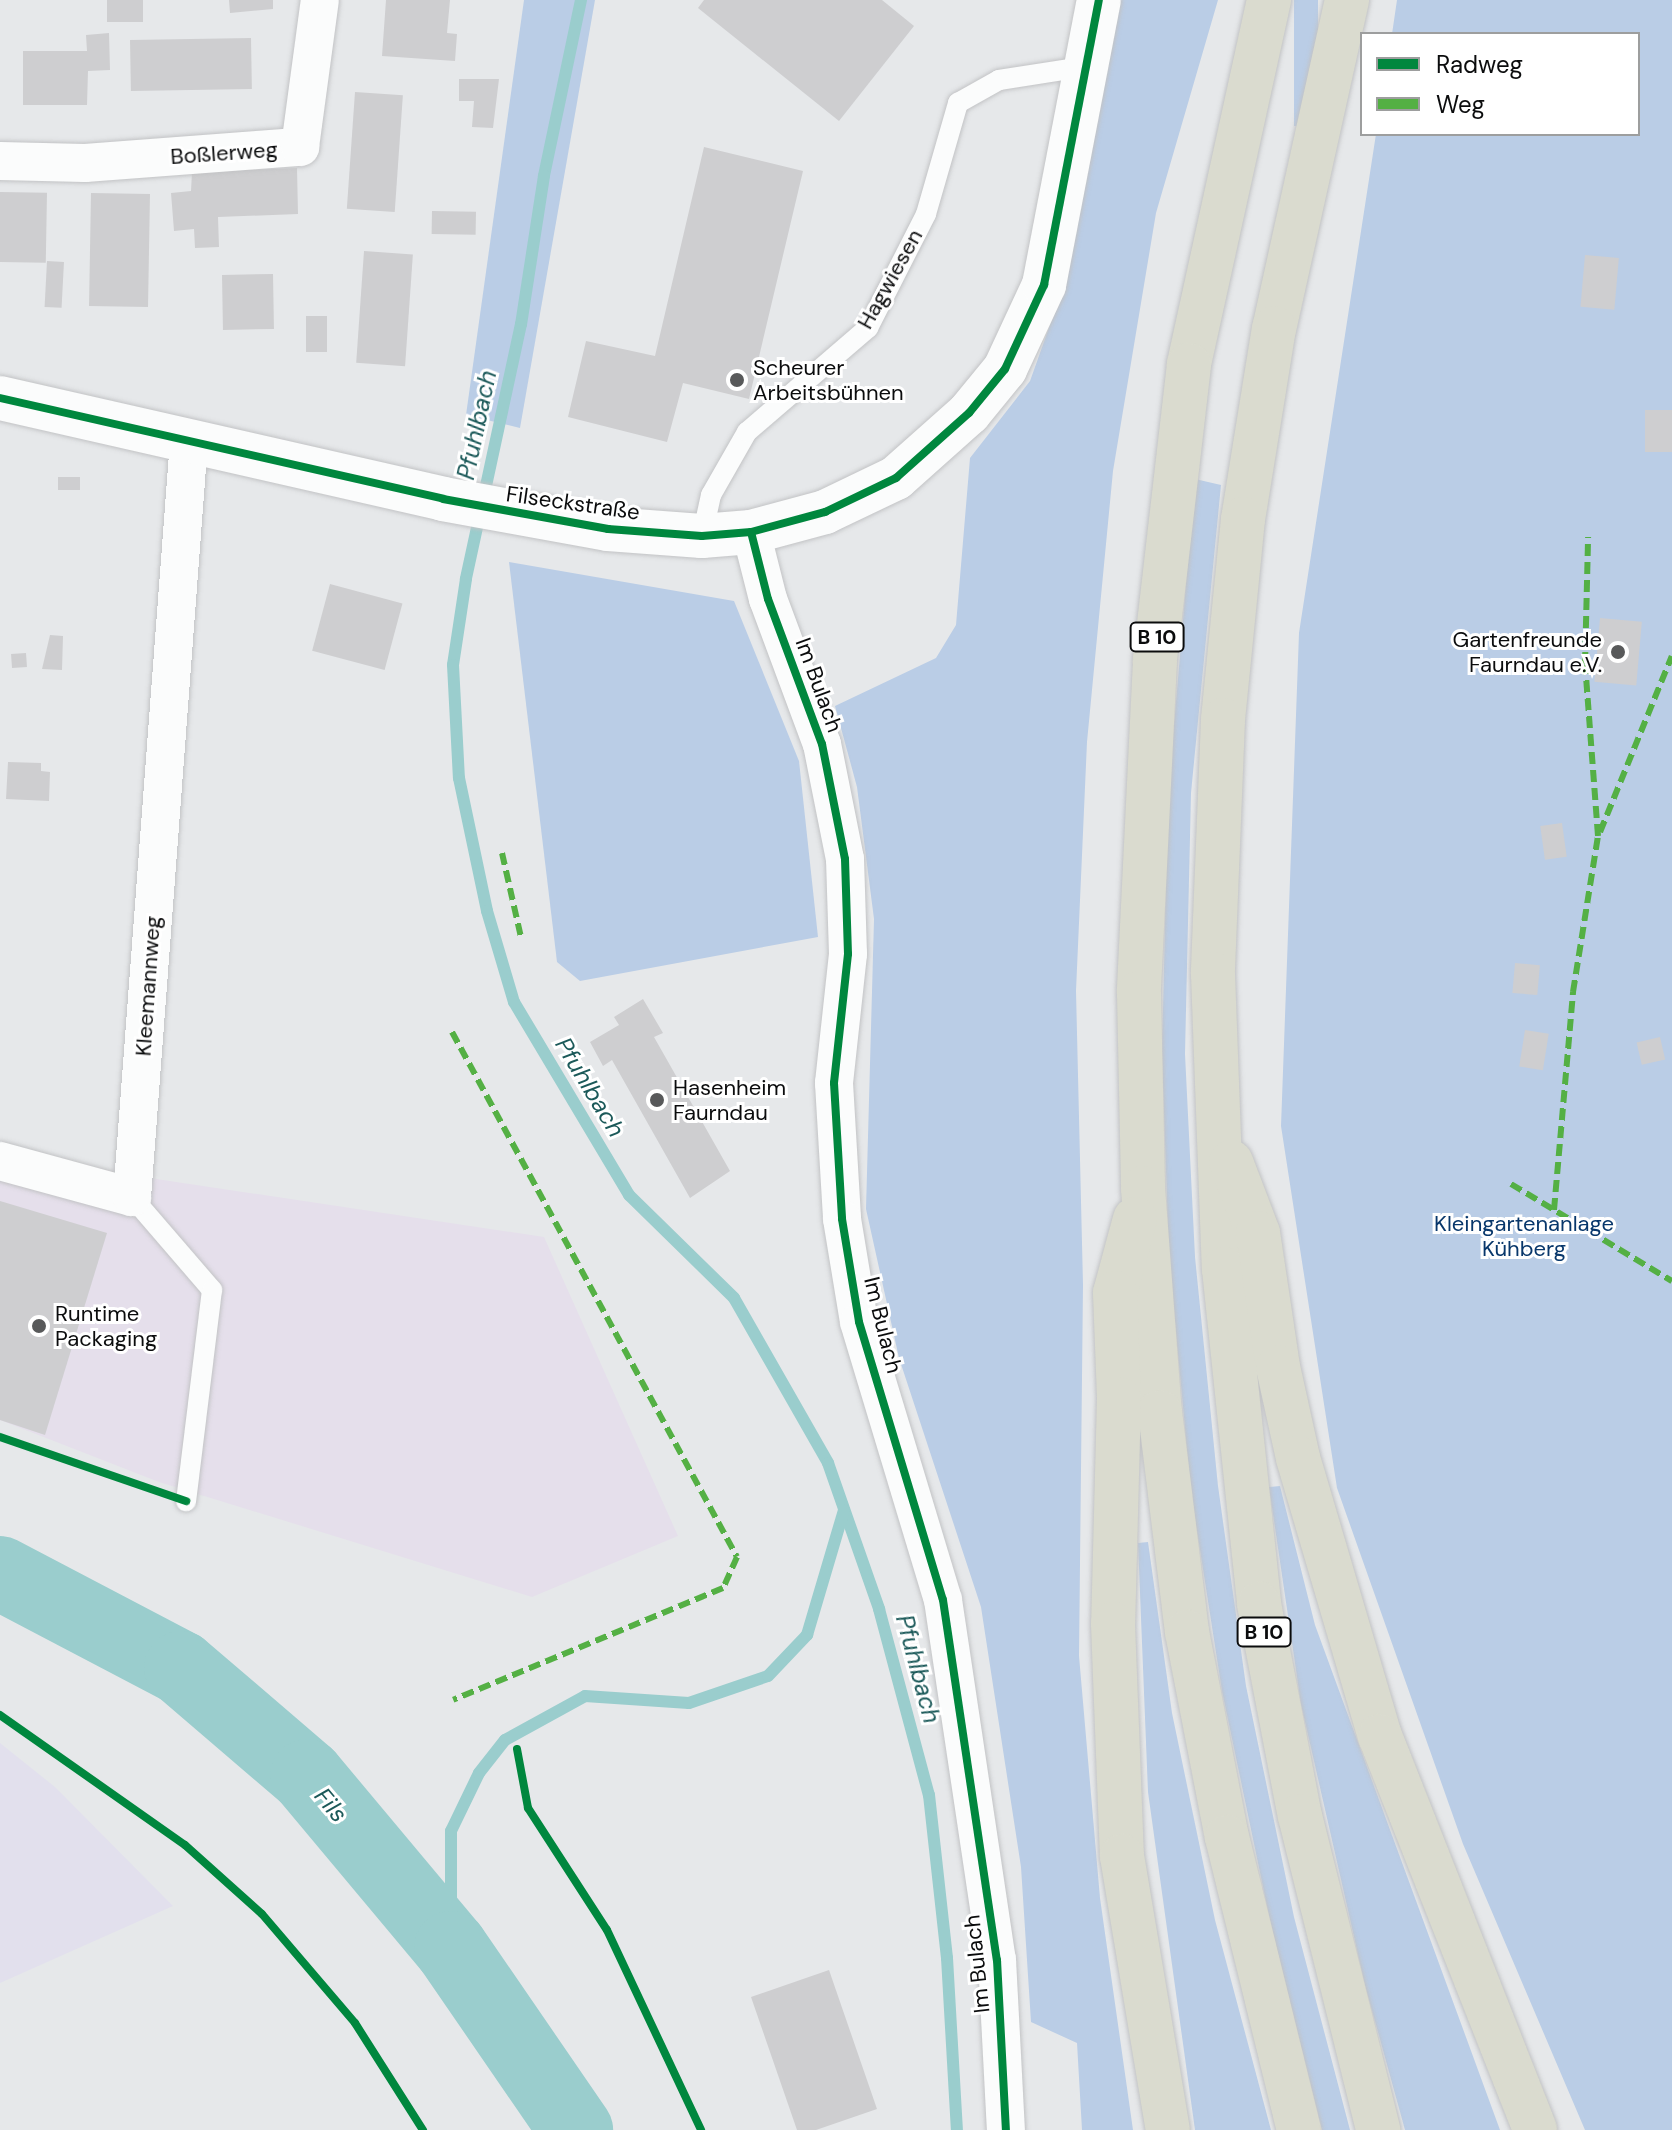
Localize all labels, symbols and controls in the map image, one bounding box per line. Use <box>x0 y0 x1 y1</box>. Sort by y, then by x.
legend <box>1360 32 1640 136</box>
text: Radweg <box>1436 49 1523 80</box>
text: Weg <box>1436 89 1485 120</box>
street label: Boßlerweg <box>169 136 279 170</box>
street label: Hagwiesen <box>852 225 928 333</box>
place label: Scheurer Arbeitsbühnen <box>753 354 904 406</box>
water label: Pfuhlbach <box>451 368 503 482</box>
marker: Scheurer Arbeitsbühnen <box>728 371 746 389</box>
street label: Filseckstraße <box>505 481 641 525</box>
road number: B 10 <box>1129 621 1185 653</box>
place label: Gartenfreunde Faurndau e.V. <box>1453 626 1602 678</box>
street label: Im Bulach <box>790 634 848 736</box>
marker: Gartenfreunde Faurndau e.V. <box>1609 643 1627 661</box>
street label: Kleemannweg <box>130 915 166 1057</box>
water label: Pfuhlbach <box>549 1032 631 1142</box>
place label: Hasenheim Faurndau <box>673 1074 786 1126</box>
marker: Hasenheim Faurndau <box>648 1091 666 1109</box>
park label: Kleingartenanlage Kühberg <box>1434 1210 1614 1262</box>
street label: Im Bulach <box>858 1274 908 1376</box>
place label: Runtime Packaging <box>55 1300 157 1352</box>
marker: Runtime Packaging <box>30 1317 48 1335</box>
water label: Pfuhlbach <box>890 1612 946 1726</box>
road number: B 10 <box>1236 1616 1292 1648</box>
water label: Fils <box>308 1782 354 1828</box>
street label: Im Bulach <box>959 1914 995 2014</box>

